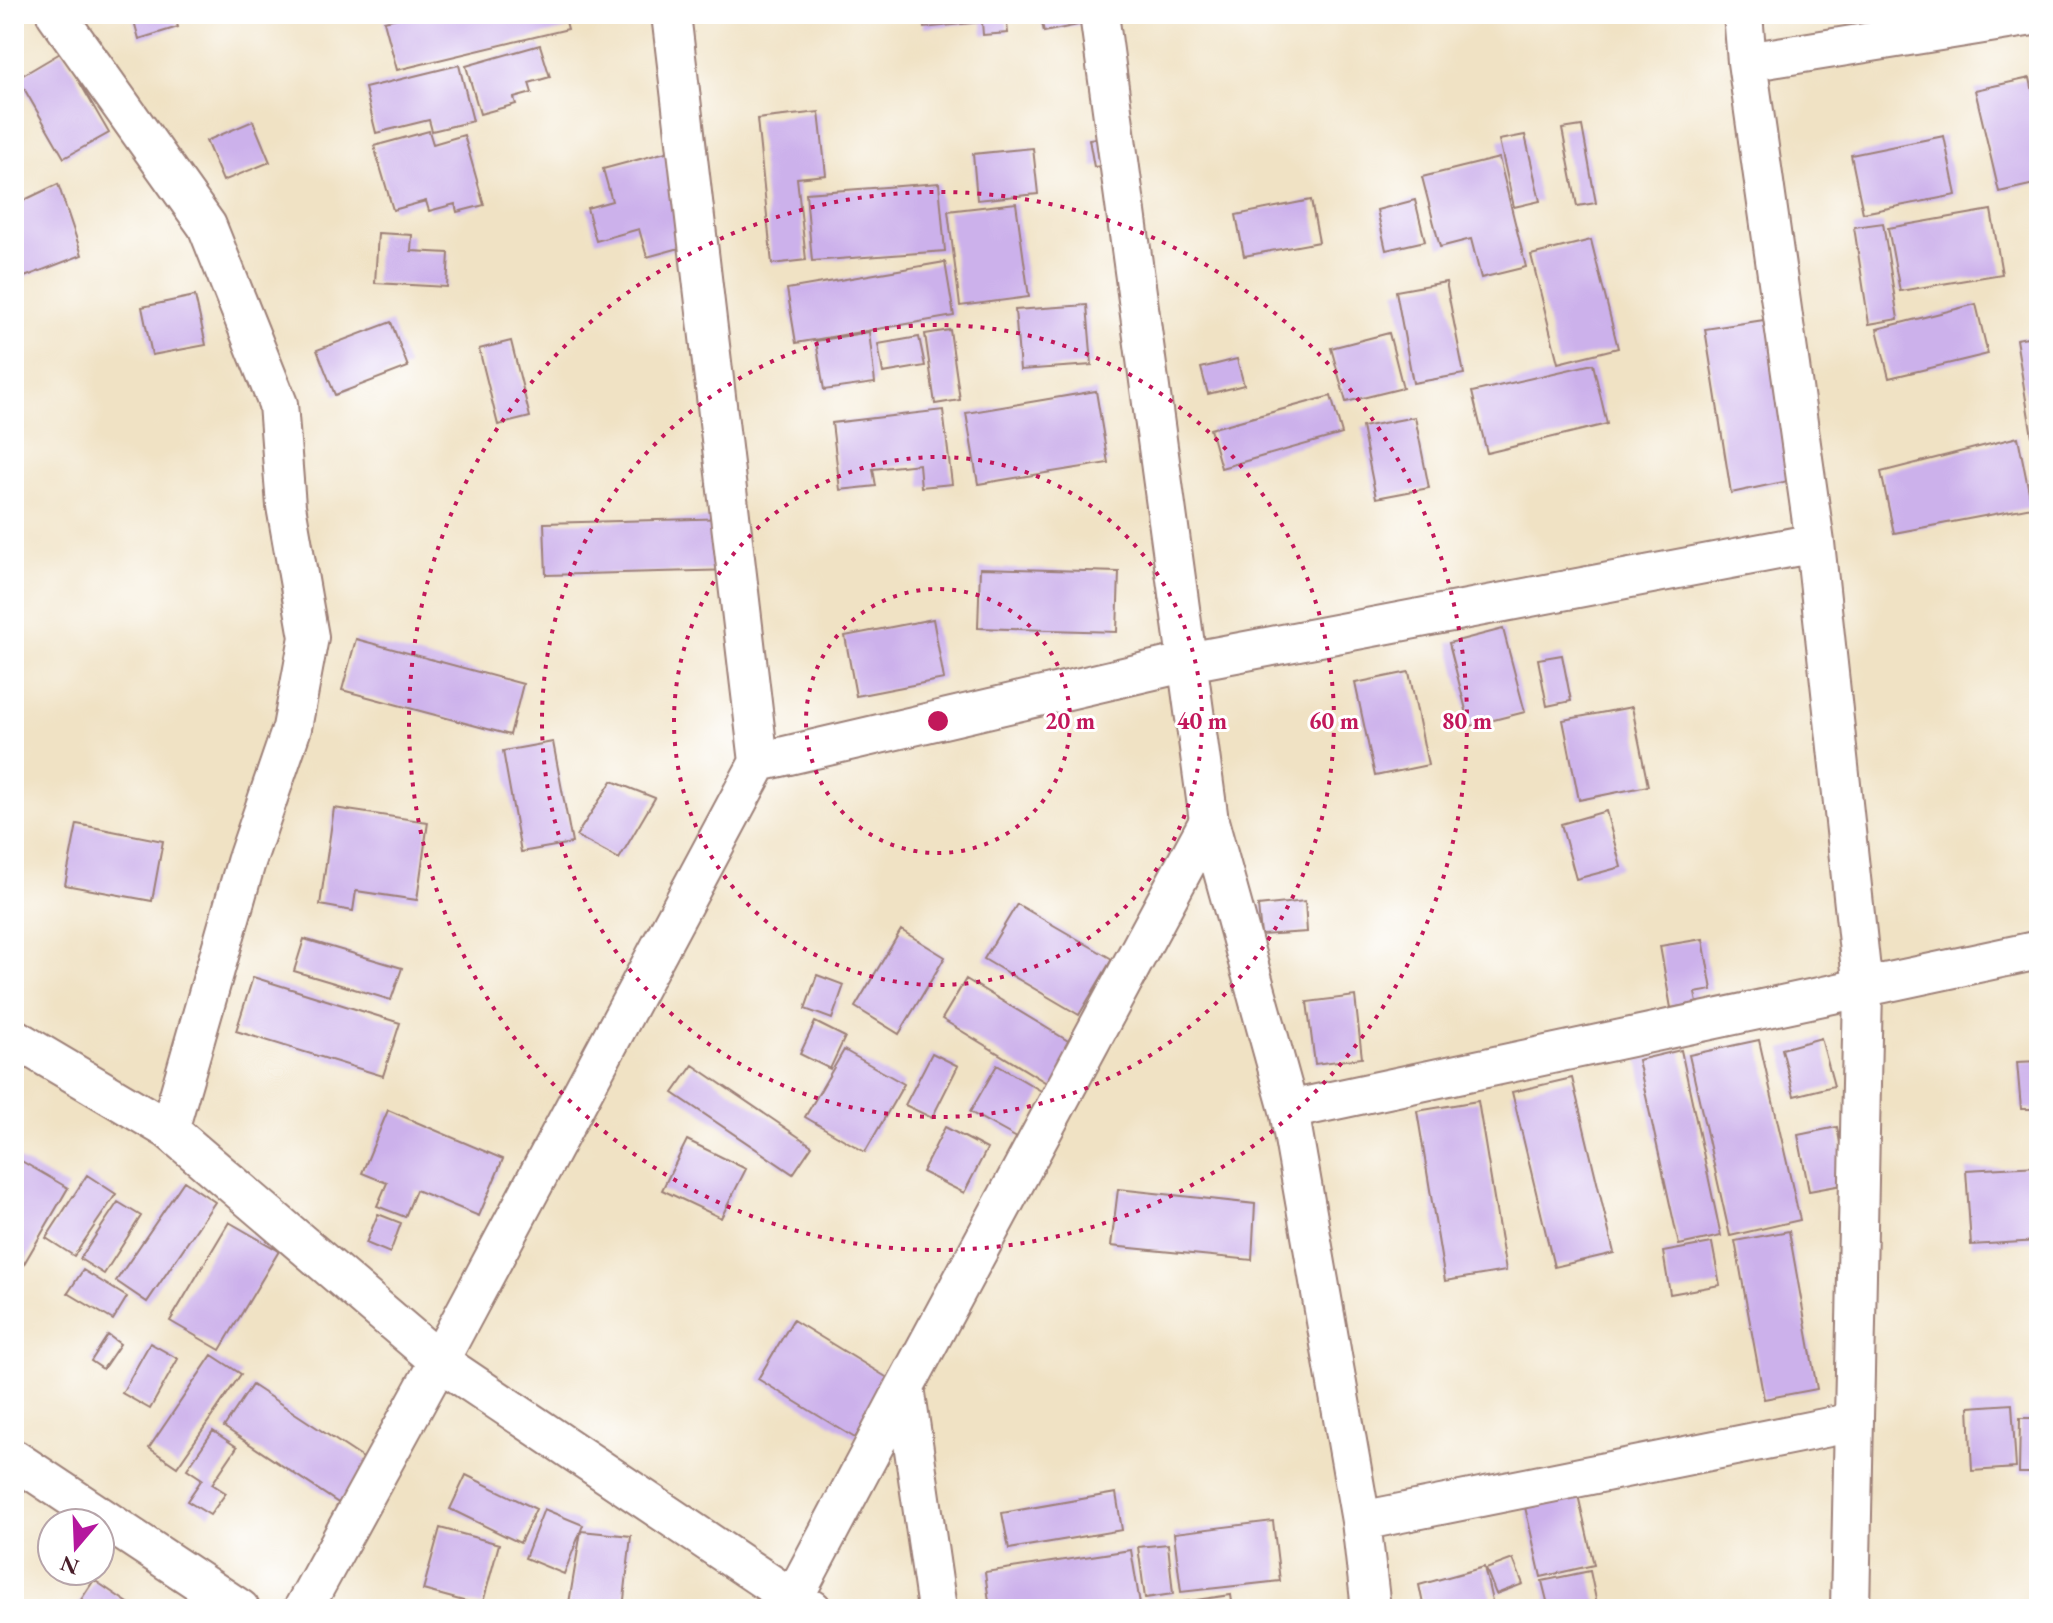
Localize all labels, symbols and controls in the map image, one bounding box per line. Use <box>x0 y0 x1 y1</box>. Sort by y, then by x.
text: 20 m <box>1045 705 1095 736</box>
text: 40 m <box>1177 705 1227 736</box>
text: 60 m <box>1309 705 1359 736</box>
text: 80 m <box>1442 705 1492 736</box>
centre of rings <box>924 707 952 735</box>
north arrow <box>36 1507 116 1587</box>
text: N <box>56 1549 83 1582</box>

